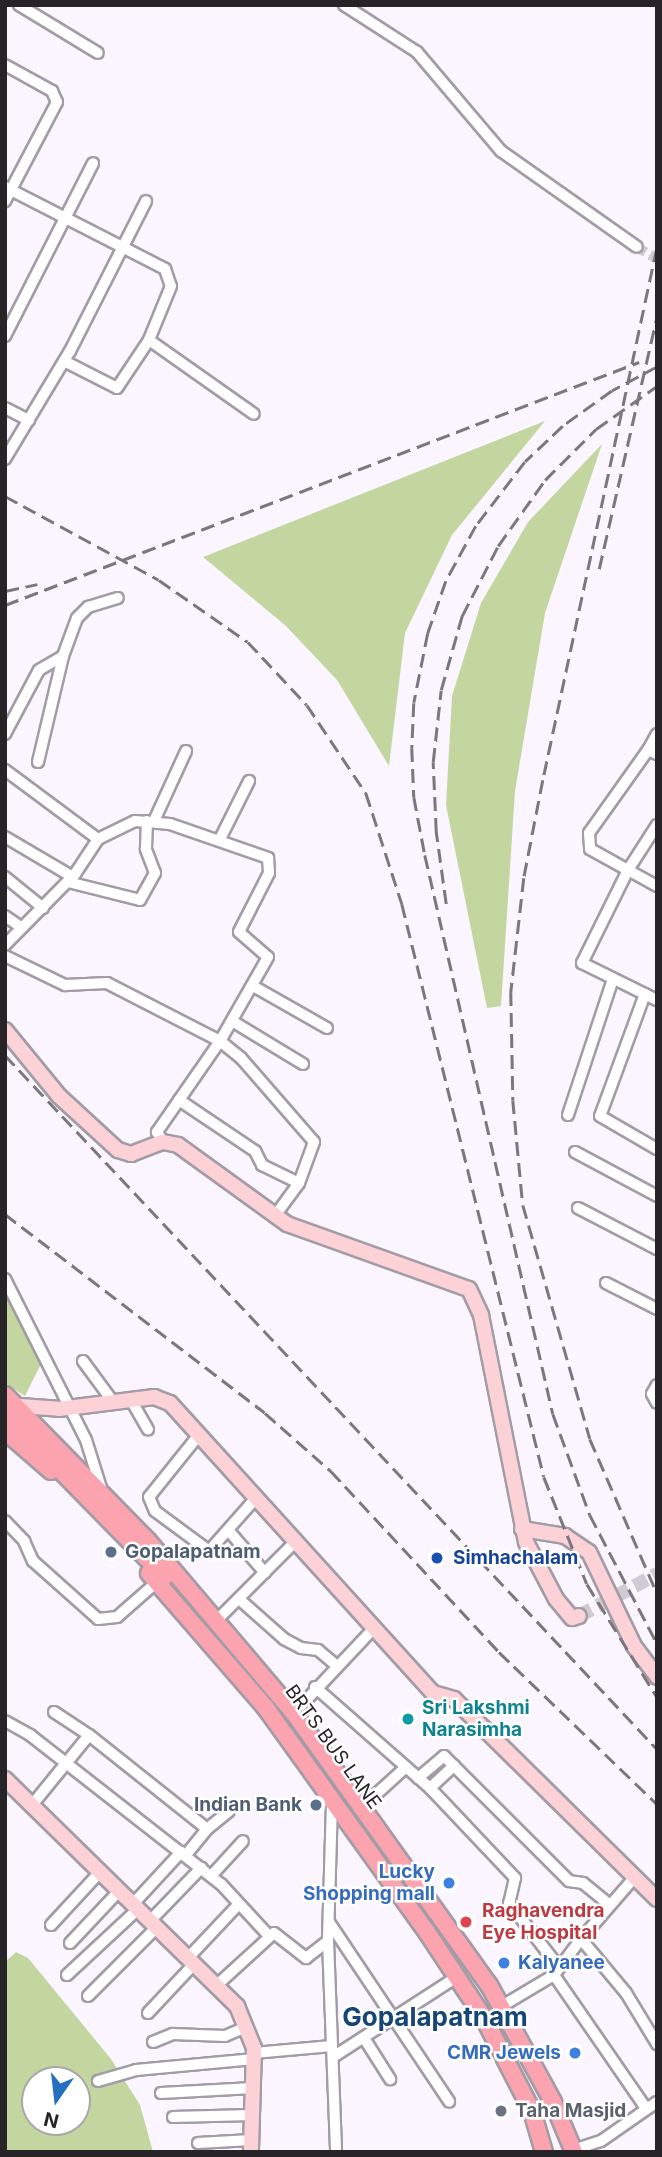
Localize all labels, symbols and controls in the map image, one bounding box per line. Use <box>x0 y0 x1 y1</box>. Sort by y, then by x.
place label: Gopalapatnam <box>125 1541 261 1563</box>
marker: Gopalapatnam <box>103 1544 119 1560</box>
place label: Simhachalam <box>453 1547 578 1569</box>
marker: Simhachalam <box>427 1548 447 1568</box>
street label: BRTS BUS LANE <box>280 1680 386 1814</box>
place label: Sri Lakshmi Narasimha <box>422 1697 530 1741</box>
marker: Sri Lakshmi Narasimha <box>400 1711 416 1727</box>
place label: Indian Bank <box>194 1794 302 1816</box>
marker: Indian Bank <box>308 1797 324 1813</box>
place label: Lucky Shopping mall <box>303 1861 435 1905</box>
marker: Lucky Shopping mall <box>441 1875 457 1891</box>
place label: Raghavendra Eye Hospital <box>482 1900 605 1944</box>
marker: Raghavendra Eye Hospital <box>456 1912 476 1932</box>
place label: Kalyanee <box>518 1952 605 1974</box>
marker: Kalyanee <box>496 1955 512 1971</box>
district label: Gopalapatnam <box>342 2001 528 2033</box>
place label: CMR Jewels <box>447 2042 561 2064</box>
marker: CMR Jewels <box>567 2045 583 2061</box>
north arrow <box>21 2066 91 2136</box>
place label: Taha Masjid <box>515 2100 626 2122</box>
marker: Taha Masjid <box>493 2103 509 2119</box>
text: N <box>41 2107 61 2133</box>

